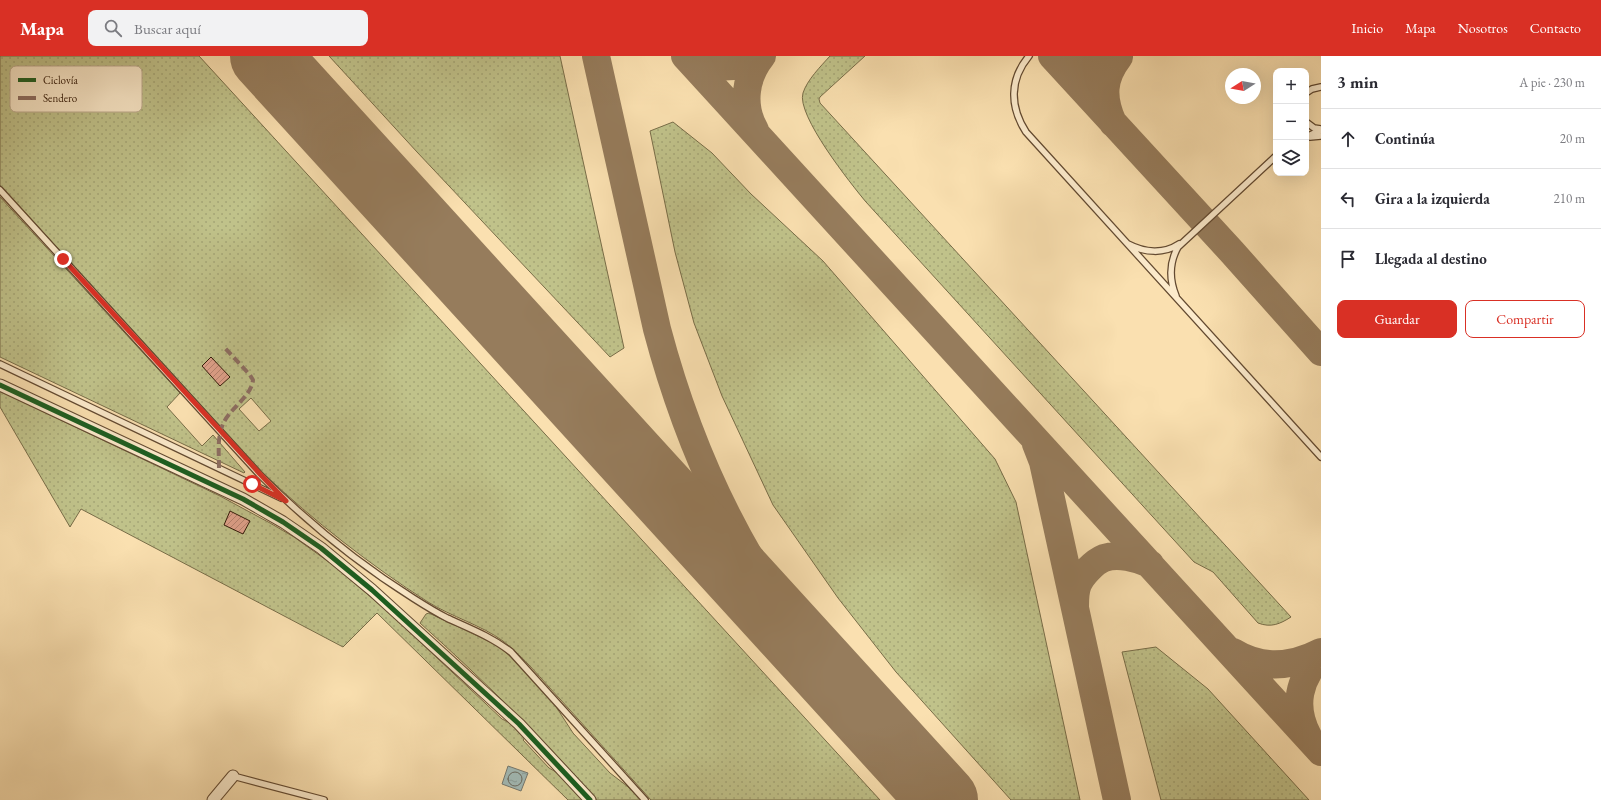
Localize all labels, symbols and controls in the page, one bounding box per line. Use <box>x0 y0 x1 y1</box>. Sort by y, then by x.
search box <box>88 10 368 46</box>
text: Mapa <box>20 16 64 41</box>
icon: search <box>102 17 124 39</box>
text: Buscar aquí <box>134 19 201 38</box>
text: Inicio <box>1352 19 1383 37</box>
text: Mapa <box>1405 19 1436 37</box>
text: Nosotros <box>1458 19 1508 37</box>
text: Contacto <box>1530 19 1581 37</box>
legend <box>10 66 142 112</box>
north arrow <box>1225 68 1261 104</box>
map controls <box>1273 68 1309 176</box>
button: + <box>1273 68 1309 104</box>
text: 3 min <box>1337 71 1378 93</box>
text: Ciclovía <box>43 73 78 87</box>
text: A pie · 230 m <box>1519 74 1585 91</box>
text: Sendero <box>43 91 78 105</box>
button: − <box>1273 104 1309 140</box>
icon: ahead <box>1337 128 1359 150</box>
text: Continúa <box>1375 129 1435 148</box>
text: 20 m <box>1560 130 1585 147</box>
button: layers <box>1273 140 1309 176</box>
icon: left <box>1337 188 1359 210</box>
text: Gira a la izquierda <box>1375 189 1490 208</box>
text: 210 m <box>1554 190 1585 207</box>
icon: arrive <box>1337 248 1359 270</box>
text: Llegada al destino <box>1375 249 1487 268</box>
route end <box>54 250 72 268</box>
button: Guardar <box>1337 300 1457 338</box>
button: Compartir <box>1465 300 1585 338</box>
route start <box>243 475 261 493</box>

